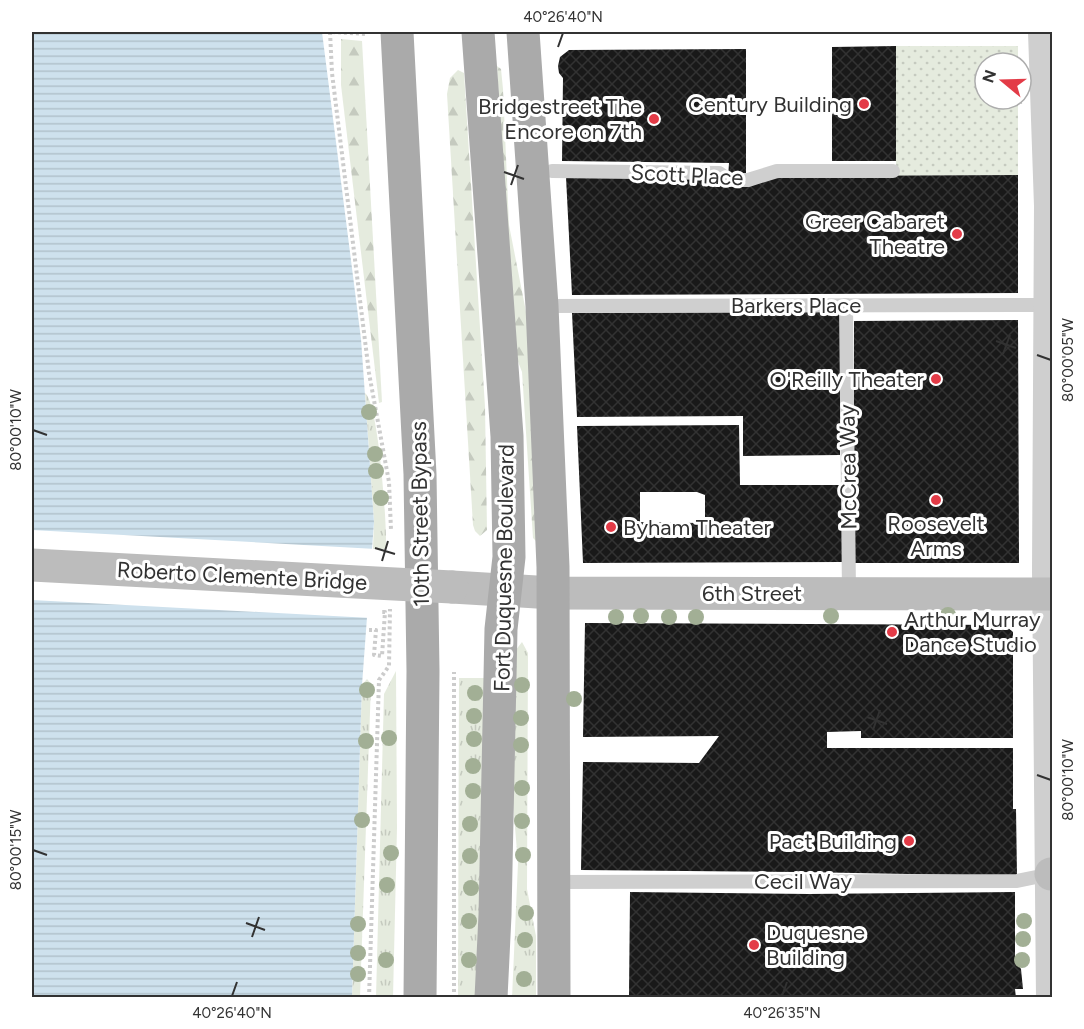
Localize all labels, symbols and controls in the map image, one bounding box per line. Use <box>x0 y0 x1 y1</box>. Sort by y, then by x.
text: 40°26'40"N <box>523 8 603 26</box>
north arrow <box>973 51 1033 111</box>
text: N <box>978 67 1000 85</box>
place label: Century Building <box>688 91 852 118</box>
place label: Bridgestreet The Encore on 7th <box>478 93 642 145</box>
marker: Century Building <box>857 97 871 111</box>
marker: Bridgestreet The Encore on 7th <box>647 112 661 126</box>
street label: Scott Place <box>630 159 744 191</box>
place label: Greer Cabaret Theatre <box>805 208 945 260</box>
marker: Greer Cabaret Theatre <box>950 227 964 241</box>
street label: Barkers Place <box>731 292 861 319</box>
text: 80°00'05"W <box>1059 317 1077 402</box>
place label: O'Reilly Theater <box>770 366 925 393</box>
marker: O'Reilly Theater <box>929 372 943 386</box>
text: 80°00'10"W <box>7 389 25 471</box>
street label: McCrea Way <box>833 404 863 530</box>
street label: 10th Street Bypass <box>405 421 435 607</box>
street label: Fort Duquesne Boulevard <box>488 444 520 692</box>
marker: Roosevelt Arms <box>929 493 943 507</box>
place label: Roosevelt Arms <box>887 510 985 562</box>
place label: Byham Theater <box>623 514 772 541</box>
marker: Byham Theater <box>604 520 618 534</box>
street label: Roberto Clemente Bridge <box>116 556 368 596</box>
street label: 6th Street <box>702 580 802 607</box>
place label: Arthur Murray Dance Studio <box>904 606 1041 658</box>
marker: Arthur Murray Dance Studio <box>885 625 899 639</box>
text: 80°00'10"W <box>1059 739 1077 821</box>
text: 80°00'15"W <box>7 809 25 890</box>
place label: Pact Building <box>769 828 897 855</box>
marker: Pact Building <box>902 834 916 848</box>
street label: Cecil Way <box>754 868 852 895</box>
place label: Duquesne Building <box>766 919 865 971</box>
marker: Duquesne Building <box>747 938 761 952</box>
text: 40°26'40"N <box>192 1004 272 1022</box>
text: 40°26'35"N <box>743 1004 821 1022</box>

